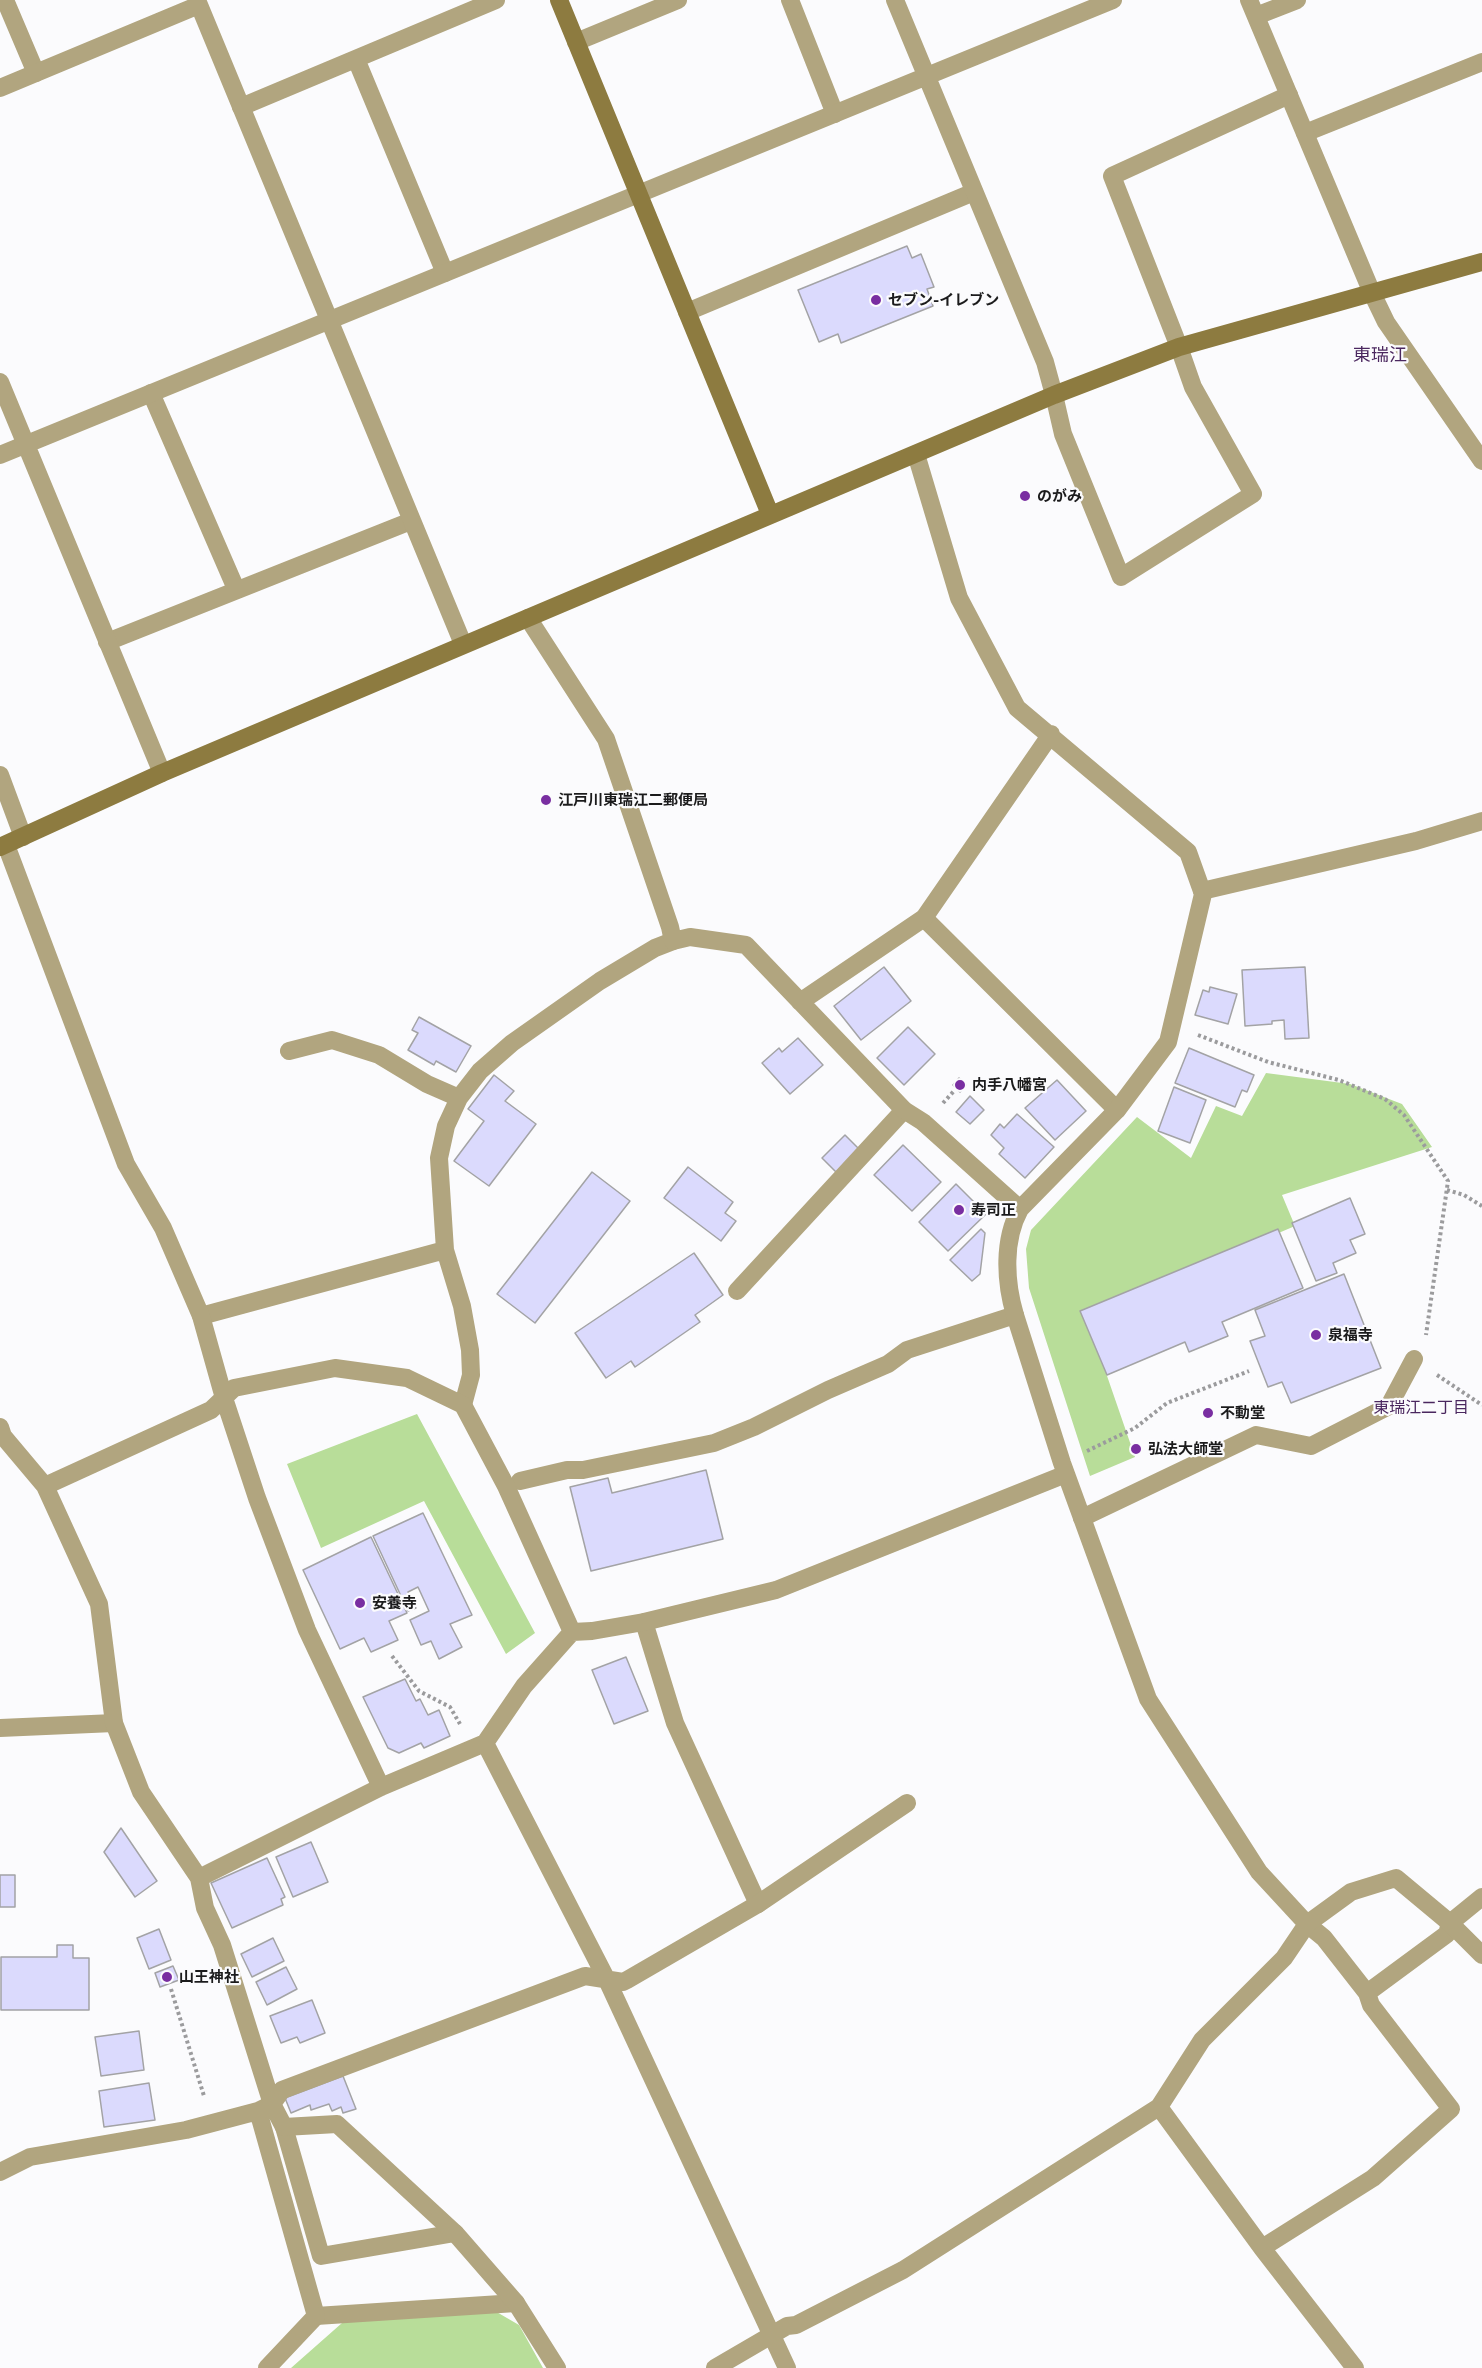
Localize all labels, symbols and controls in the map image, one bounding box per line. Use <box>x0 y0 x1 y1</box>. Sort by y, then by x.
place label: セブン-イレブン <box>888 291 999 309</box>
marker: セブン-イレブン <box>869 293 883 307</box>
district label: 東瑞江 <box>1353 345 1407 367</box>
place label: のがみ <box>1037 487 1082 505</box>
marker: のがみ <box>1018 489 1032 503</box>
place label: 江戸川東瑞江二郵便局 <box>558 791 708 809</box>
marker: 江戸川東瑞江二郵便局 <box>539 793 553 807</box>
place label: 内手八幡宮 <box>972 1076 1047 1094</box>
marker: 内手八幡宮 <box>953 1078 967 1092</box>
place label: 寿司正 <box>971 1201 1016 1219</box>
marker: 寿司正 <box>952 1203 966 1217</box>
place label: 泉福寺 <box>1328 1326 1373 1344</box>
marker: 泉福寺 <box>1309 1328 1323 1342</box>
district label: 東瑞江二丁目 <box>1373 1398 1469 1418</box>
place label: 不動堂 <box>1220 1404 1265 1422</box>
marker: 不動堂 <box>1201 1406 1215 1420</box>
place label: 弘法大師堂 <box>1148 1440 1223 1458</box>
marker: 弘法大師堂 <box>1129 1442 1143 1456</box>
place label: 安養寺 <box>372 1594 417 1612</box>
marker: 安養寺 <box>353 1596 367 1610</box>
place label: 山王神社 <box>179 1968 239 1986</box>
marker: 山王神社 <box>160 1970 174 1984</box>

